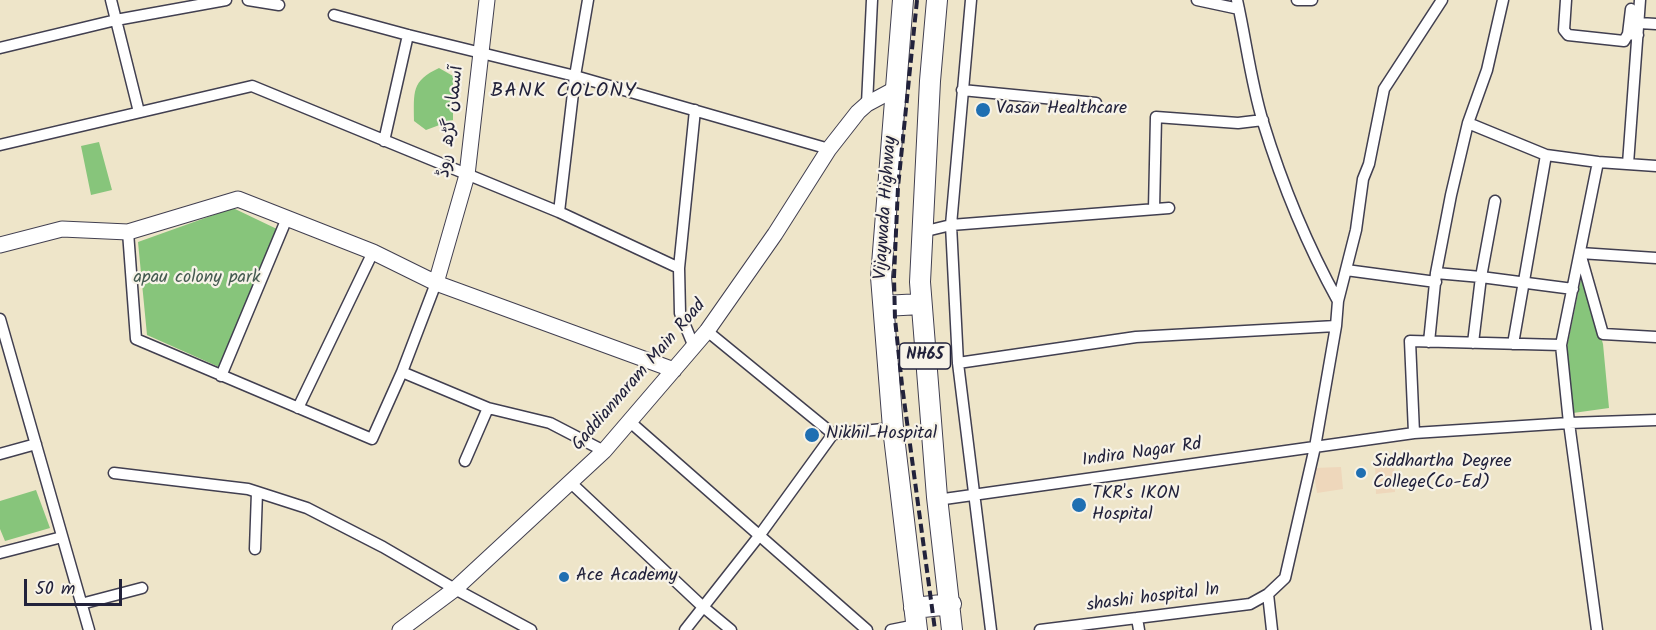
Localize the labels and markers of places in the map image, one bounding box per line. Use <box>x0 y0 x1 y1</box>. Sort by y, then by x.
place label: Vasan Healthcare <box>996 99 1127 121</box>
marker: Vasan Healthcare <box>974 101 992 119</box>
place label: Nikhil Hospital <box>826 424 937 446</box>
marker: Nikhil Hospital <box>803 426 821 444</box>
place label: Siddhartha Degree College(Co-Ed) <box>1373 452 1512 494</box>
marker: Siddhartha Degree College(Co-Ed) <box>1354 466 1368 480</box>
place label: TKR's IKON Hospital <box>1092 484 1180 526</box>
marker: TKR's IKON Hospital <box>1070 496 1088 514</box>
place label: Ace Academy <box>576 566 678 588</box>
marker: Ace Academy <box>557 570 571 584</box>

